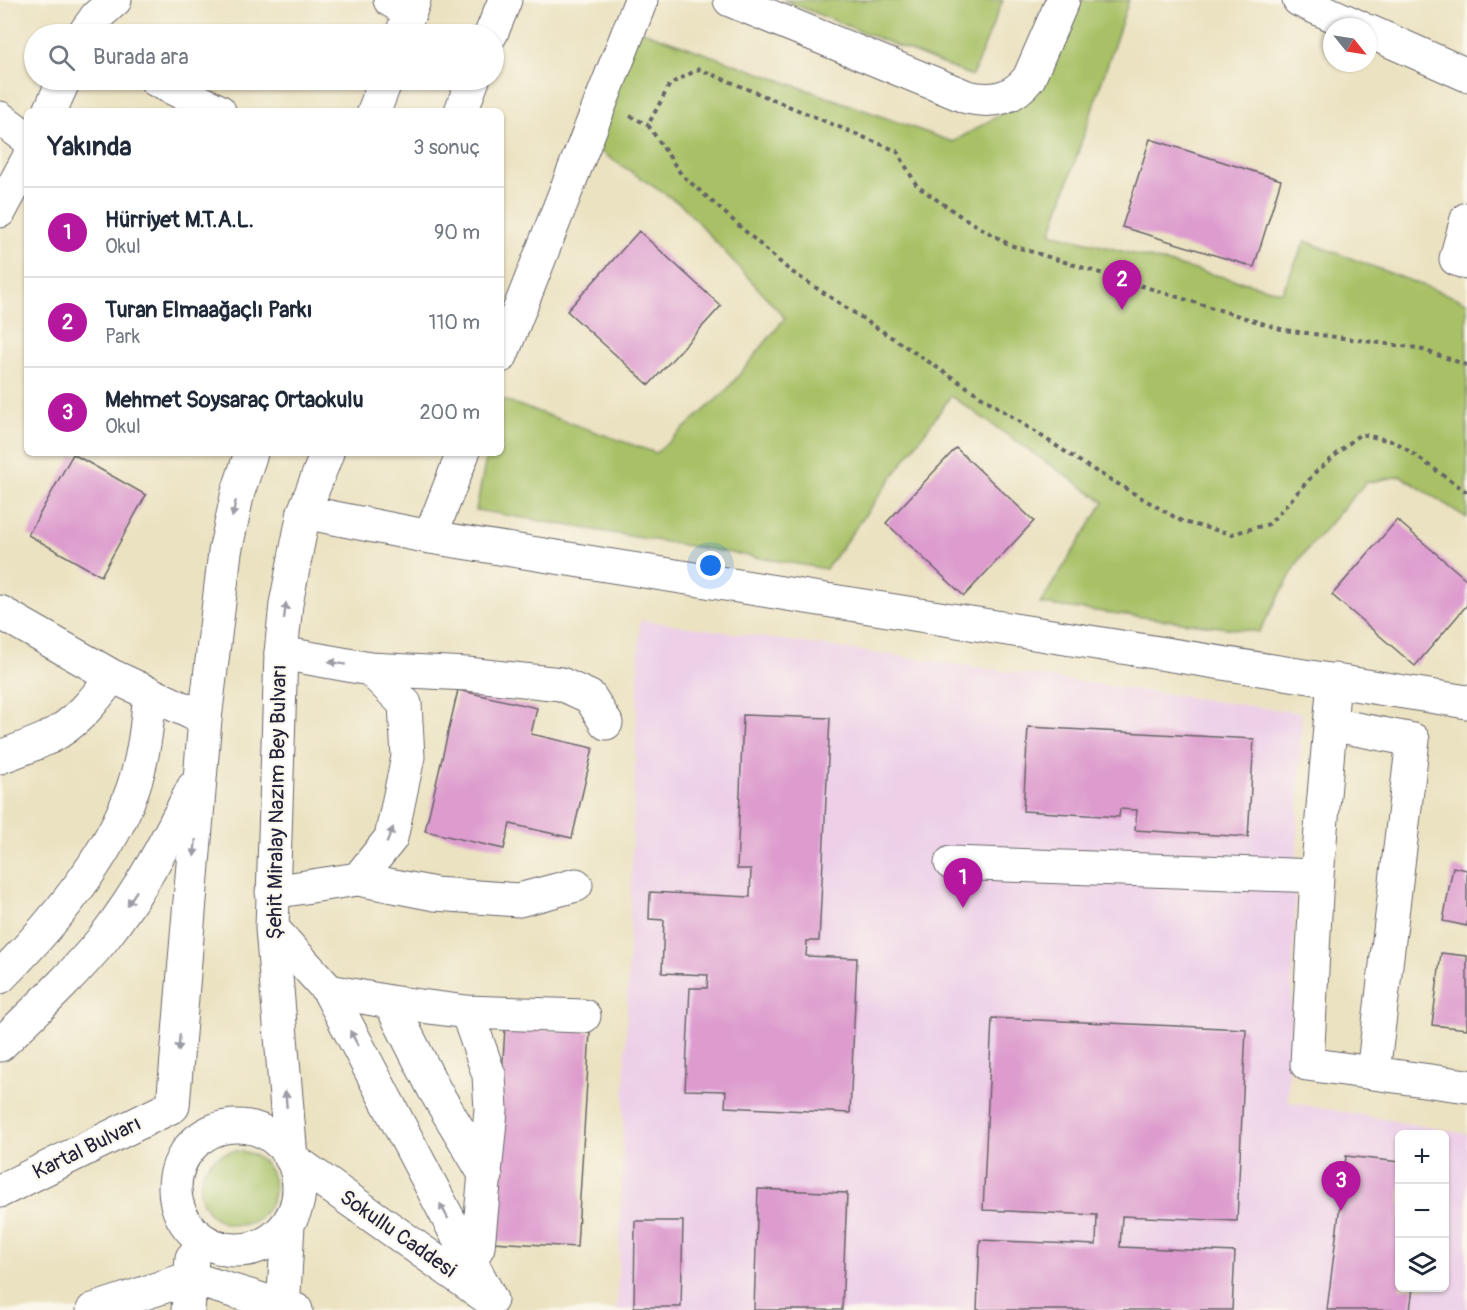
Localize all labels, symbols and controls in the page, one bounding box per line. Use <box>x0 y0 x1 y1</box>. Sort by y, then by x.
north arrow <box>1323 18 1377 72</box>
search box <box>24 24 504 90</box>
icon: search <box>45 41 78 74</box>
text: Burada ara <box>93 43 189 71</box>
text: Yakında <box>48 131 132 163</box>
text: 3 sonuç <box>413 135 480 160</box>
text: Hürriyet M.T.A.L. <box>105 206 254 234</box>
text: 1 <box>64 220 71 245</box>
text: 90 m <box>434 220 480 245</box>
text: Okul <box>105 234 141 259</box>
pin: 2 <box>1102 260 1142 310</box>
text: Turan Elmaağaçlı Parkı <box>105 296 312 324</box>
text: 2 <box>62 310 73 335</box>
text: 110 m <box>429 310 480 335</box>
text: Park <box>105 324 140 349</box>
text: Mehmet Soysaraç Ortaokulu <box>105 386 364 414</box>
text: 3 <box>62 400 73 425</box>
text: 200 m <box>419 400 480 425</box>
text: Okul <box>105 414 141 439</box>
one-way arrow <box>229 500 239 518</box>
your location <box>696 551 725 580</box>
one-way arrow <box>281 602 290 621</box>
one-way arrow <box>327 658 346 667</box>
street label: Şehit Miralay Nazım Bey Bulvarı <box>261 664 293 940</box>
one-way arrow <box>385 825 395 843</box>
one-way arrow <box>190 839 200 858</box>
pin: 1 <box>944 858 982 908</box>
one-way arrow <box>127 890 138 906</box>
one-way arrow <box>349 1030 359 1047</box>
one-way arrow <box>174 1033 183 1052</box>
one-way arrow <box>281 1090 291 1109</box>
street label: Kartal Bulvarı <box>28 1110 146 1186</box>
map controls <box>1395 1130 1449 1292</box>
button: + <box>1395 1130 1449 1184</box>
pin: 3 <box>1322 1162 1360 1211</box>
street label: Sokullu Caddesi <box>335 1184 462 1284</box>
button: − <box>1395 1184 1449 1238</box>
one-way arrow <box>439 1202 449 1219</box>
button: layers <box>1395 1238 1449 1292</box>

